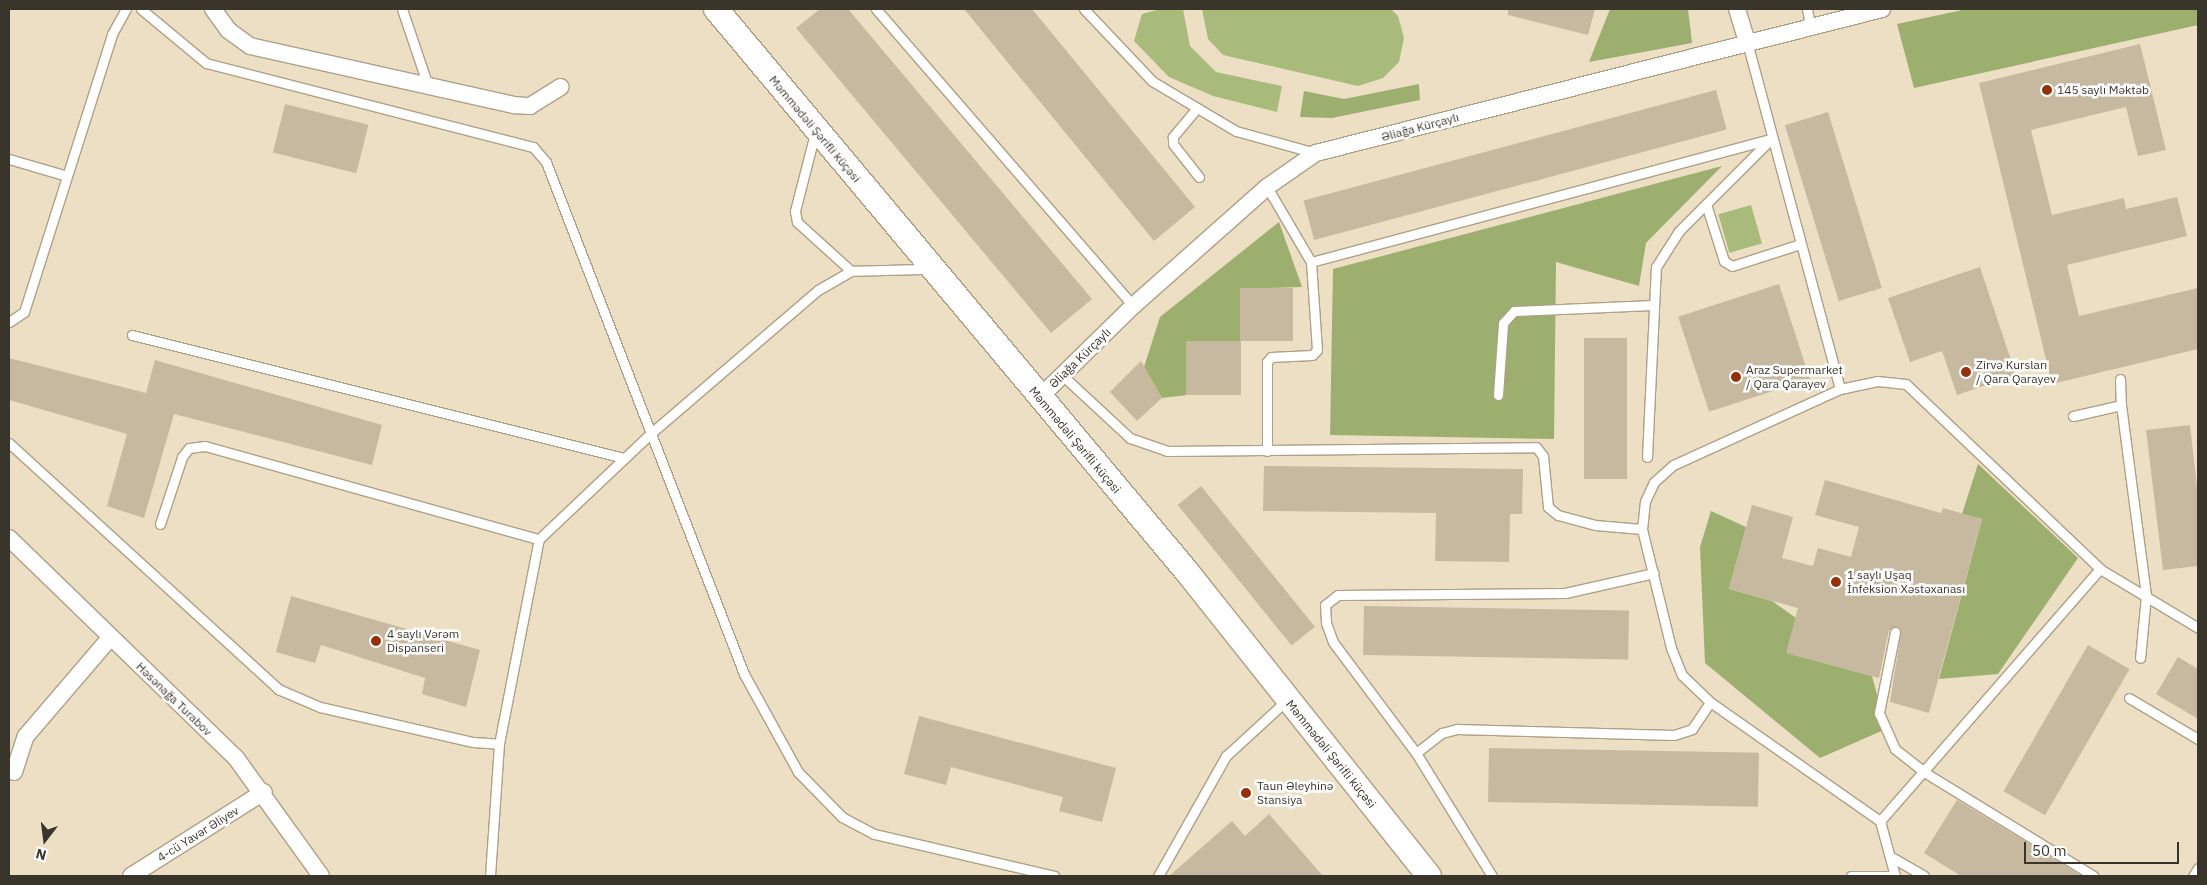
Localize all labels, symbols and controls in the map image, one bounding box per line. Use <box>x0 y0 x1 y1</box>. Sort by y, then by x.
street label: Məmmədəli Şərifli küçəsi <box>766 73 864 185</box>
place label: 145 saylı Məktəb <box>2057 83 2149 97</box>
marker: 145 saylı Məktəb <box>2041 84 2053 96</box>
street label: Əliağa Kürçaylı <box>1379 110 1461 144</box>
street label: Əliağa Kürçaylı <box>1046 325 1114 391</box>
place label: Zirvə Kursları / Qara Qarayev <box>1976 358 2056 386</box>
place label: Araz Supermarket / Qara Qarayev <box>1746 363 1843 391</box>
marker: Zirvə Kursları / Qara Qarayev <box>1960 366 1972 378</box>
marker: Araz Supermarket / Qara Qarayev <box>1730 371 1742 383</box>
street label: Məmmədəli Şərifli küçəsi <box>1026 384 1124 496</box>
place label: 1 saylı Uşaq İnfeksion Xəstəxanası <box>1847 568 1965 596</box>
marker: 1 saylı Uşaq İnfeksion Xəstəxanası <box>1829 575 1843 589</box>
place label: 4 saylı Vərəm Dispanseri <box>387 627 459 655</box>
marker: 4 saylı Vərəm Dispanseri <box>369 634 383 648</box>
street label: Həsənağa Turabov <box>133 659 215 739</box>
street label: Məmmədəli Şərifli küçəsi <box>1283 697 1379 811</box>
place label: Taun Əleyhinə Stansiya <box>1257 779 1333 807</box>
marker: Taun Əleyhinə Stansiya <box>1239 786 1253 800</box>
street label: 4-cü Yavər Əliyev <box>155 803 241 865</box>
north arrow <box>20 815 70 865</box>
scale bar <box>2027 832 2182 864</box>
text: 50 m <box>2032 841 2067 860</box>
text: N <box>34 844 48 864</box>

